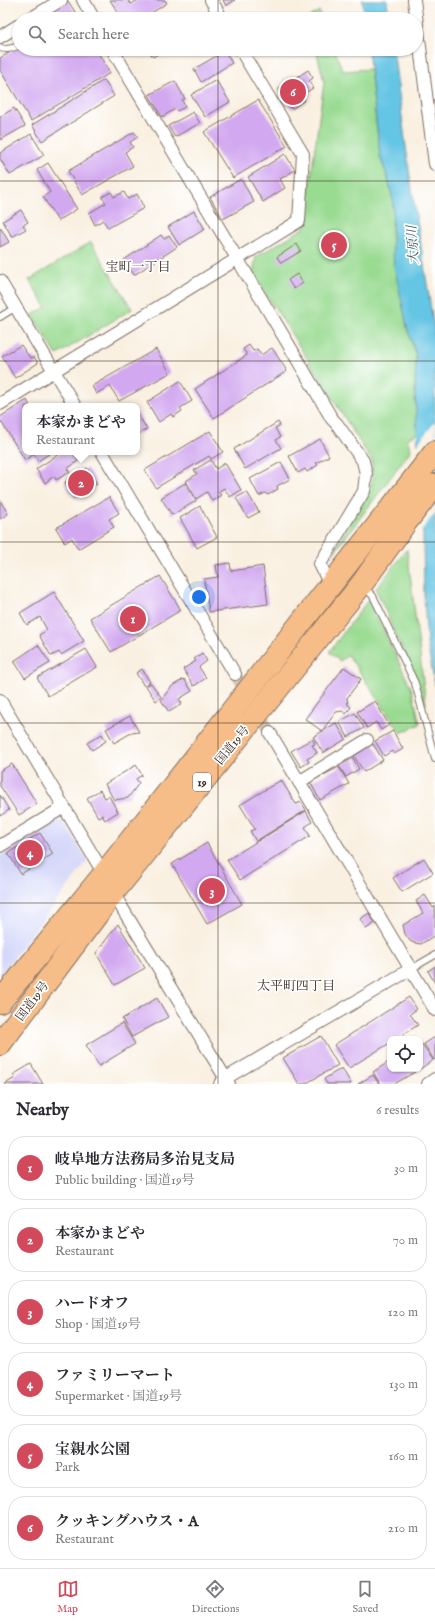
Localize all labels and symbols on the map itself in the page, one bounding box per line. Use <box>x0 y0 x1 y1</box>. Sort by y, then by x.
pin: 6 <box>280 77 306 107</box>
water label: 大原川 <box>404 223 423 265</box>
pin: 5 <box>321 230 347 260</box>
district label: 宝町一丁目 <box>105 259 171 276</box>
pin: 2 <box>68 468 94 498</box>
your location <box>189 587 209 607</box>
pin: 1 <box>120 604 146 634</box>
street label: 国道19号 <box>212 723 253 768</box>
road number: 19 <box>193 773 211 791</box>
pin: 4 <box>17 838 43 868</box>
pin: 3 <box>199 876 225 906</box>
district label: 太平町四丁目 <box>257 978 335 995</box>
street label: 国道19号 <box>13 979 52 1024</box>

